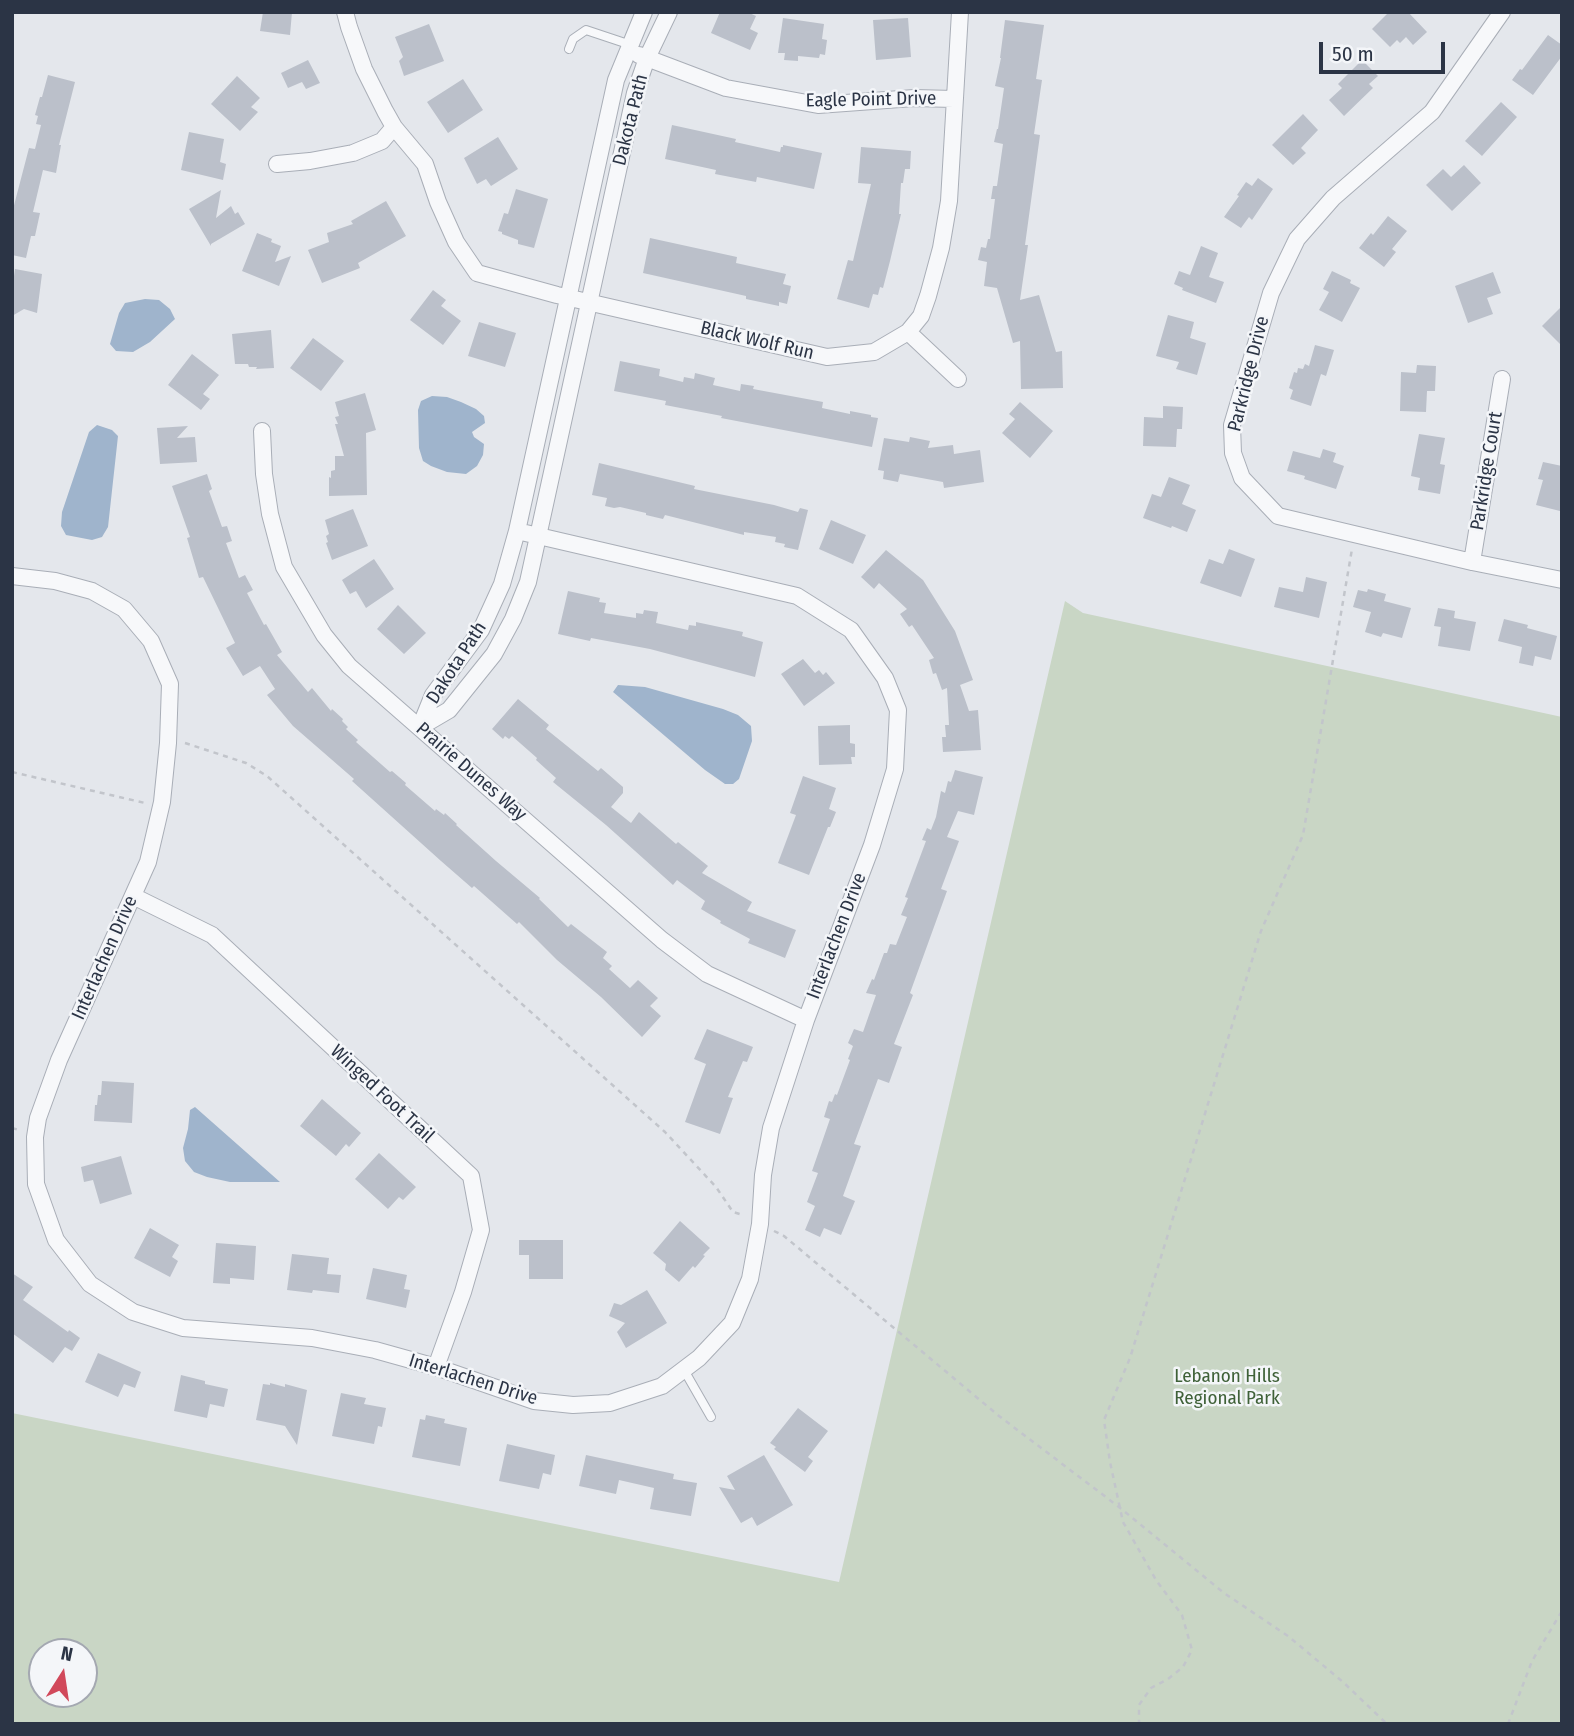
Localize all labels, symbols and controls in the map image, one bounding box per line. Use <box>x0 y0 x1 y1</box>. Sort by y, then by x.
scale bar <box>1322 28 1448 72</box>
text: 50 m <box>1332 41 1374 67</box>
street label: Dakota Path <box>609 72 653 168</box>
street label: Eagle Point Drive <box>806 87 936 113</box>
street label: Parkridge Drive <box>1224 314 1274 434</box>
street label: Black Wolf Run <box>698 317 816 365</box>
street label: Parkridge Court <box>1466 410 1508 532</box>
street label: Dakota Path <box>422 618 492 708</box>
street label: Prairie Dunes Way <box>411 718 531 826</box>
street label: Interlachen Drive <box>802 870 872 1002</box>
street label: Interlachen Drive <box>67 892 143 1024</box>
street label: Winged Foot Trail <box>325 1040 439 1148</box>
street label: Interlachen Drive <box>406 1350 540 1410</box>
park label: Lebanon Hills Regional Park <box>1174 1366 1280 1410</box>
north arrow <box>28 1638 98 1708</box>
text: N <box>59 1641 75 1666</box>

